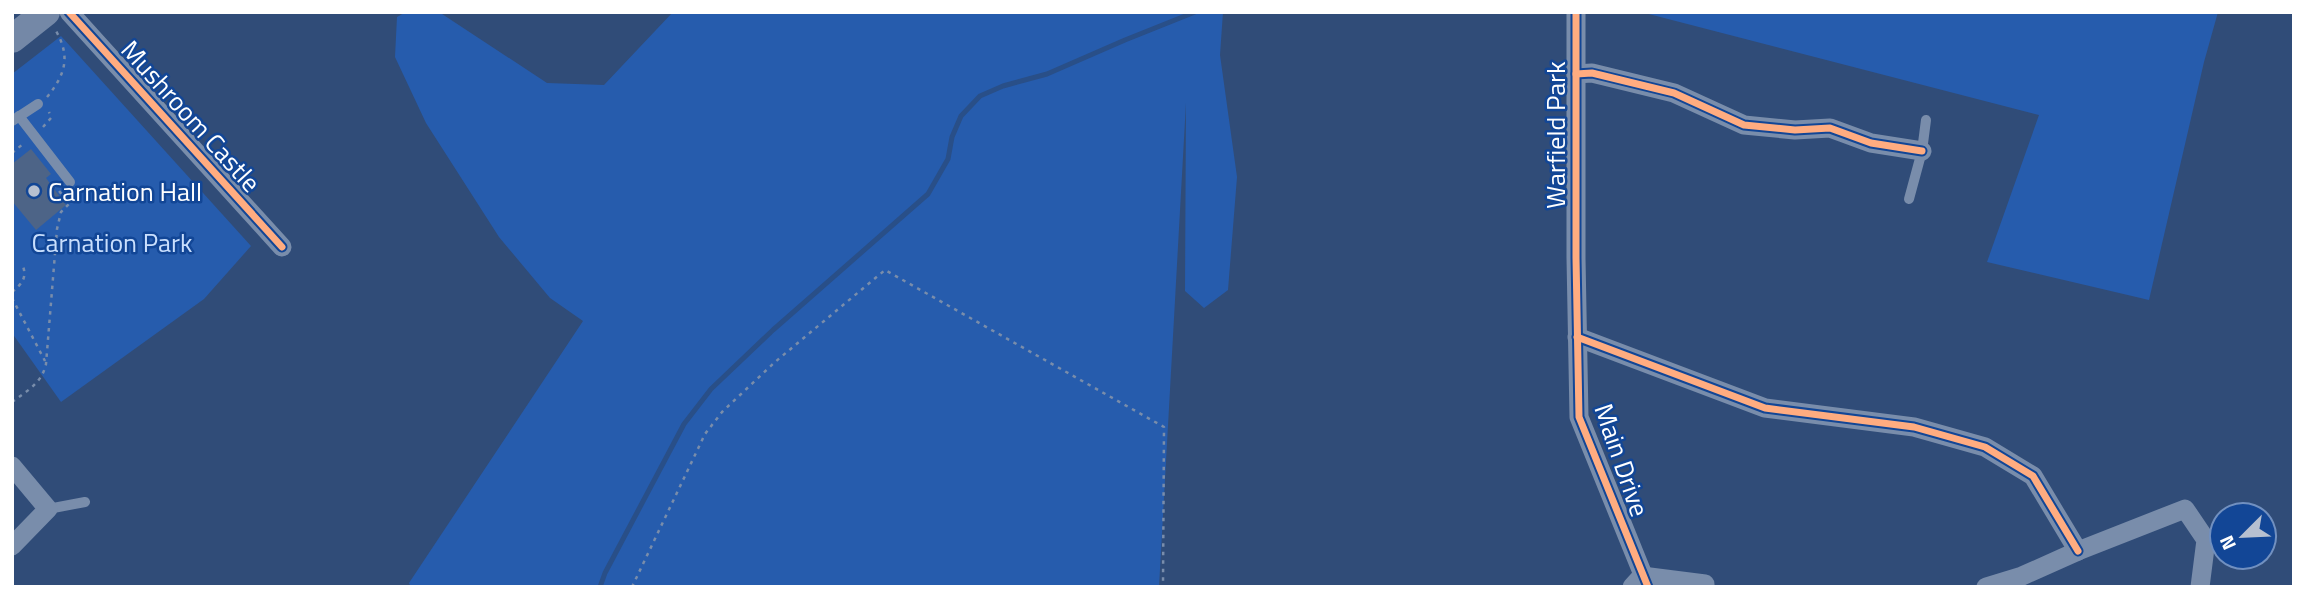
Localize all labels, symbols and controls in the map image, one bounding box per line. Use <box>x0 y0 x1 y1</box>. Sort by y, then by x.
street label: Mushroom Castle <box>112 31 270 201</box>
street label: Warfield Park <box>1536 61 1575 209</box>
place label: Carnation Hall <box>48 172 202 211</box>
marker: Carnation Hall <box>26 183 42 199</box>
park label: Carnation Park <box>31 223 193 262</box>
street label: Main Drive <box>1584 398 1660 522</box>
north arrow <box>2208 501 2278 571</box>
text: N <box>2211 531 2243 555</box>

